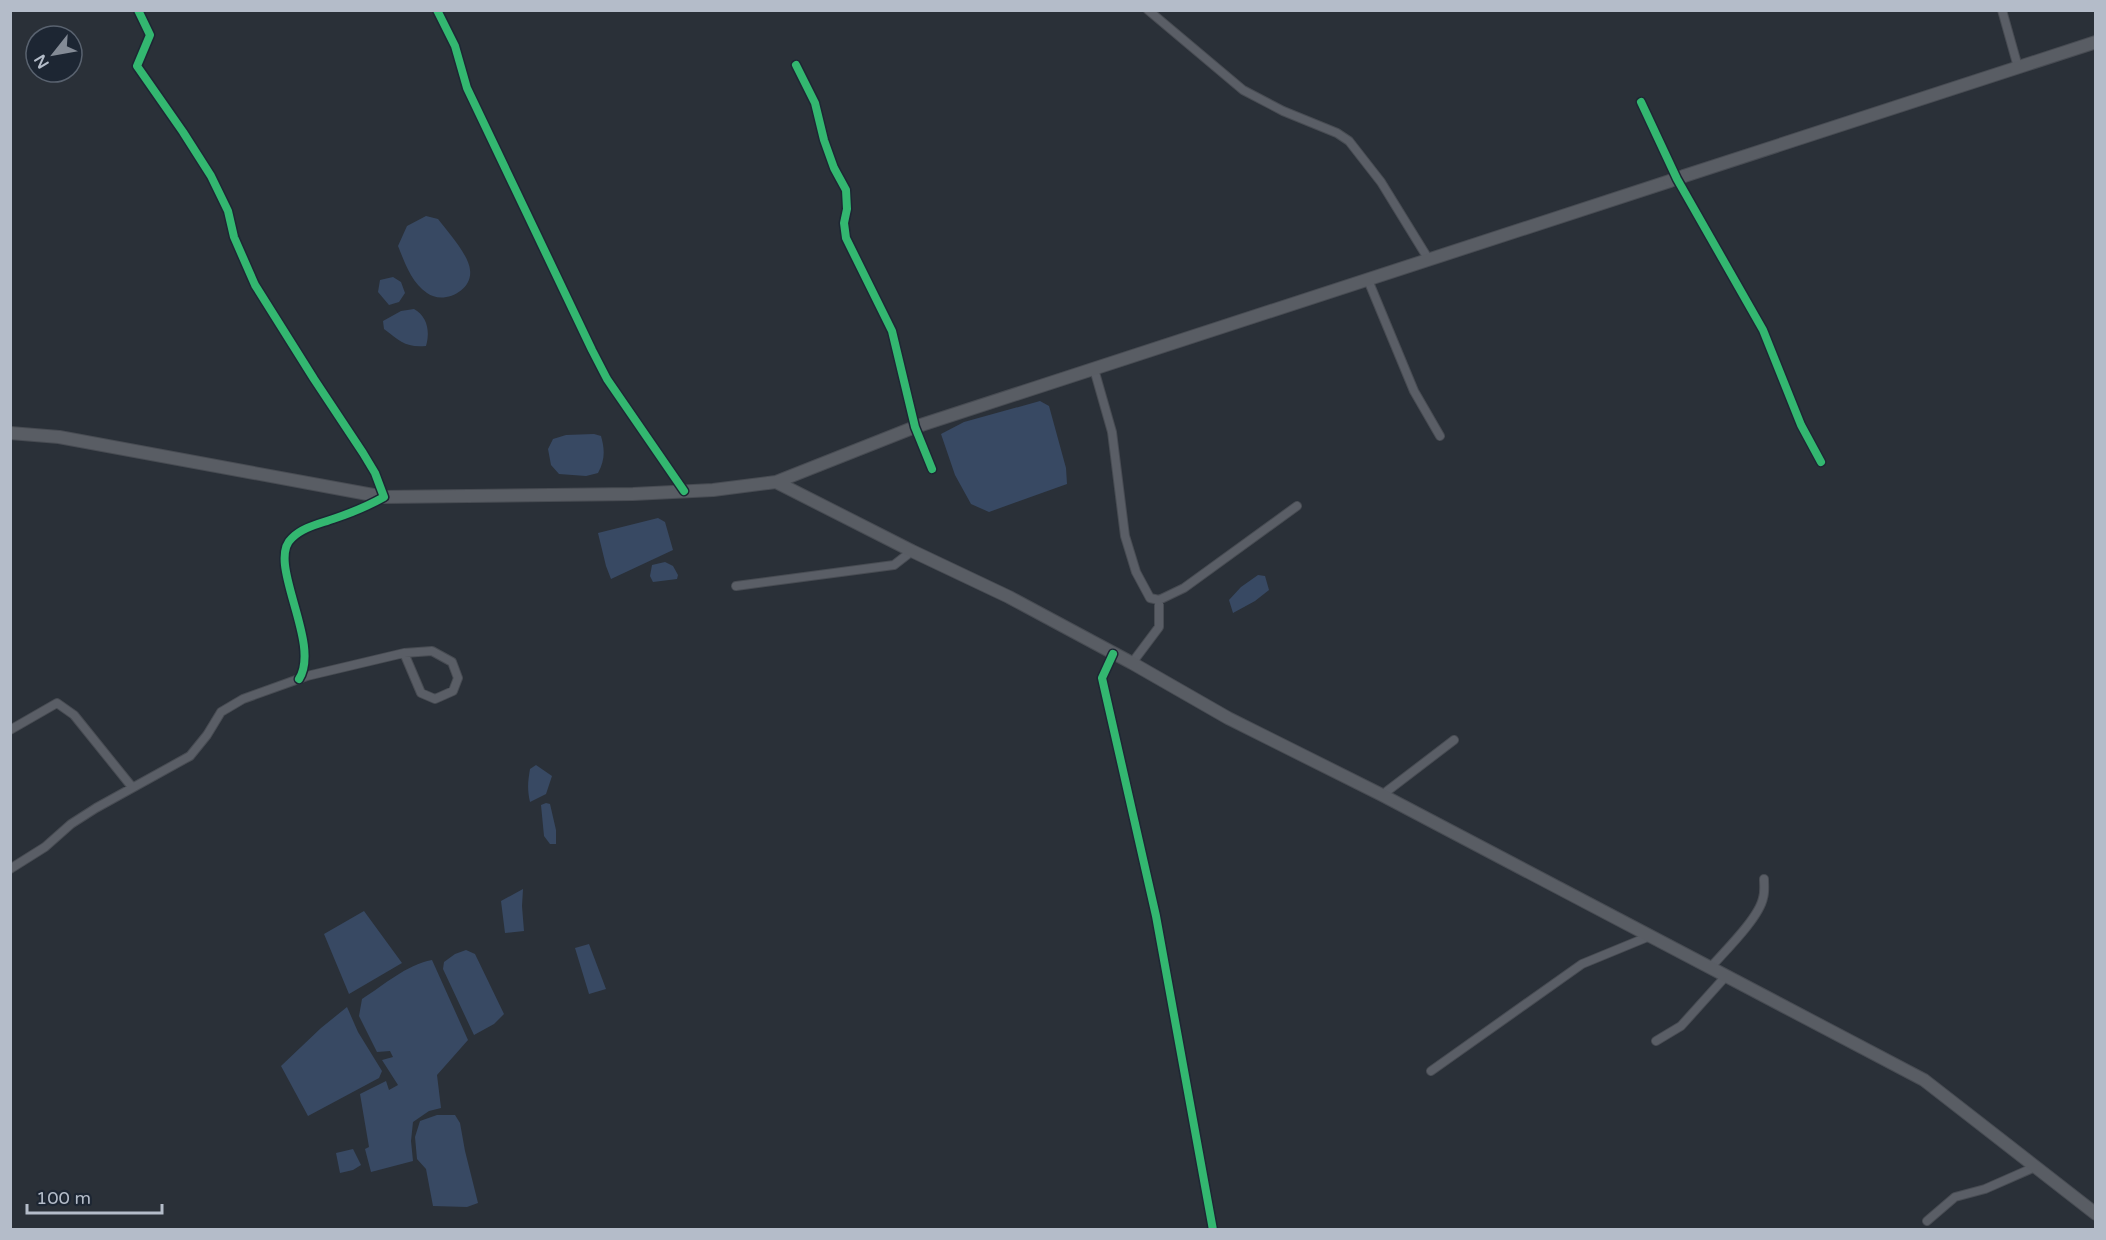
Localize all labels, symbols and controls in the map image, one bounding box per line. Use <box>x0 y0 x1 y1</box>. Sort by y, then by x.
north arrow <box>24 24 84 84</box>
text: N <box>30 51 54 72</box>
scale bar <box>27 1177 162 1215</box>
text: 100 m <box>36 1187 91 1209</box>

